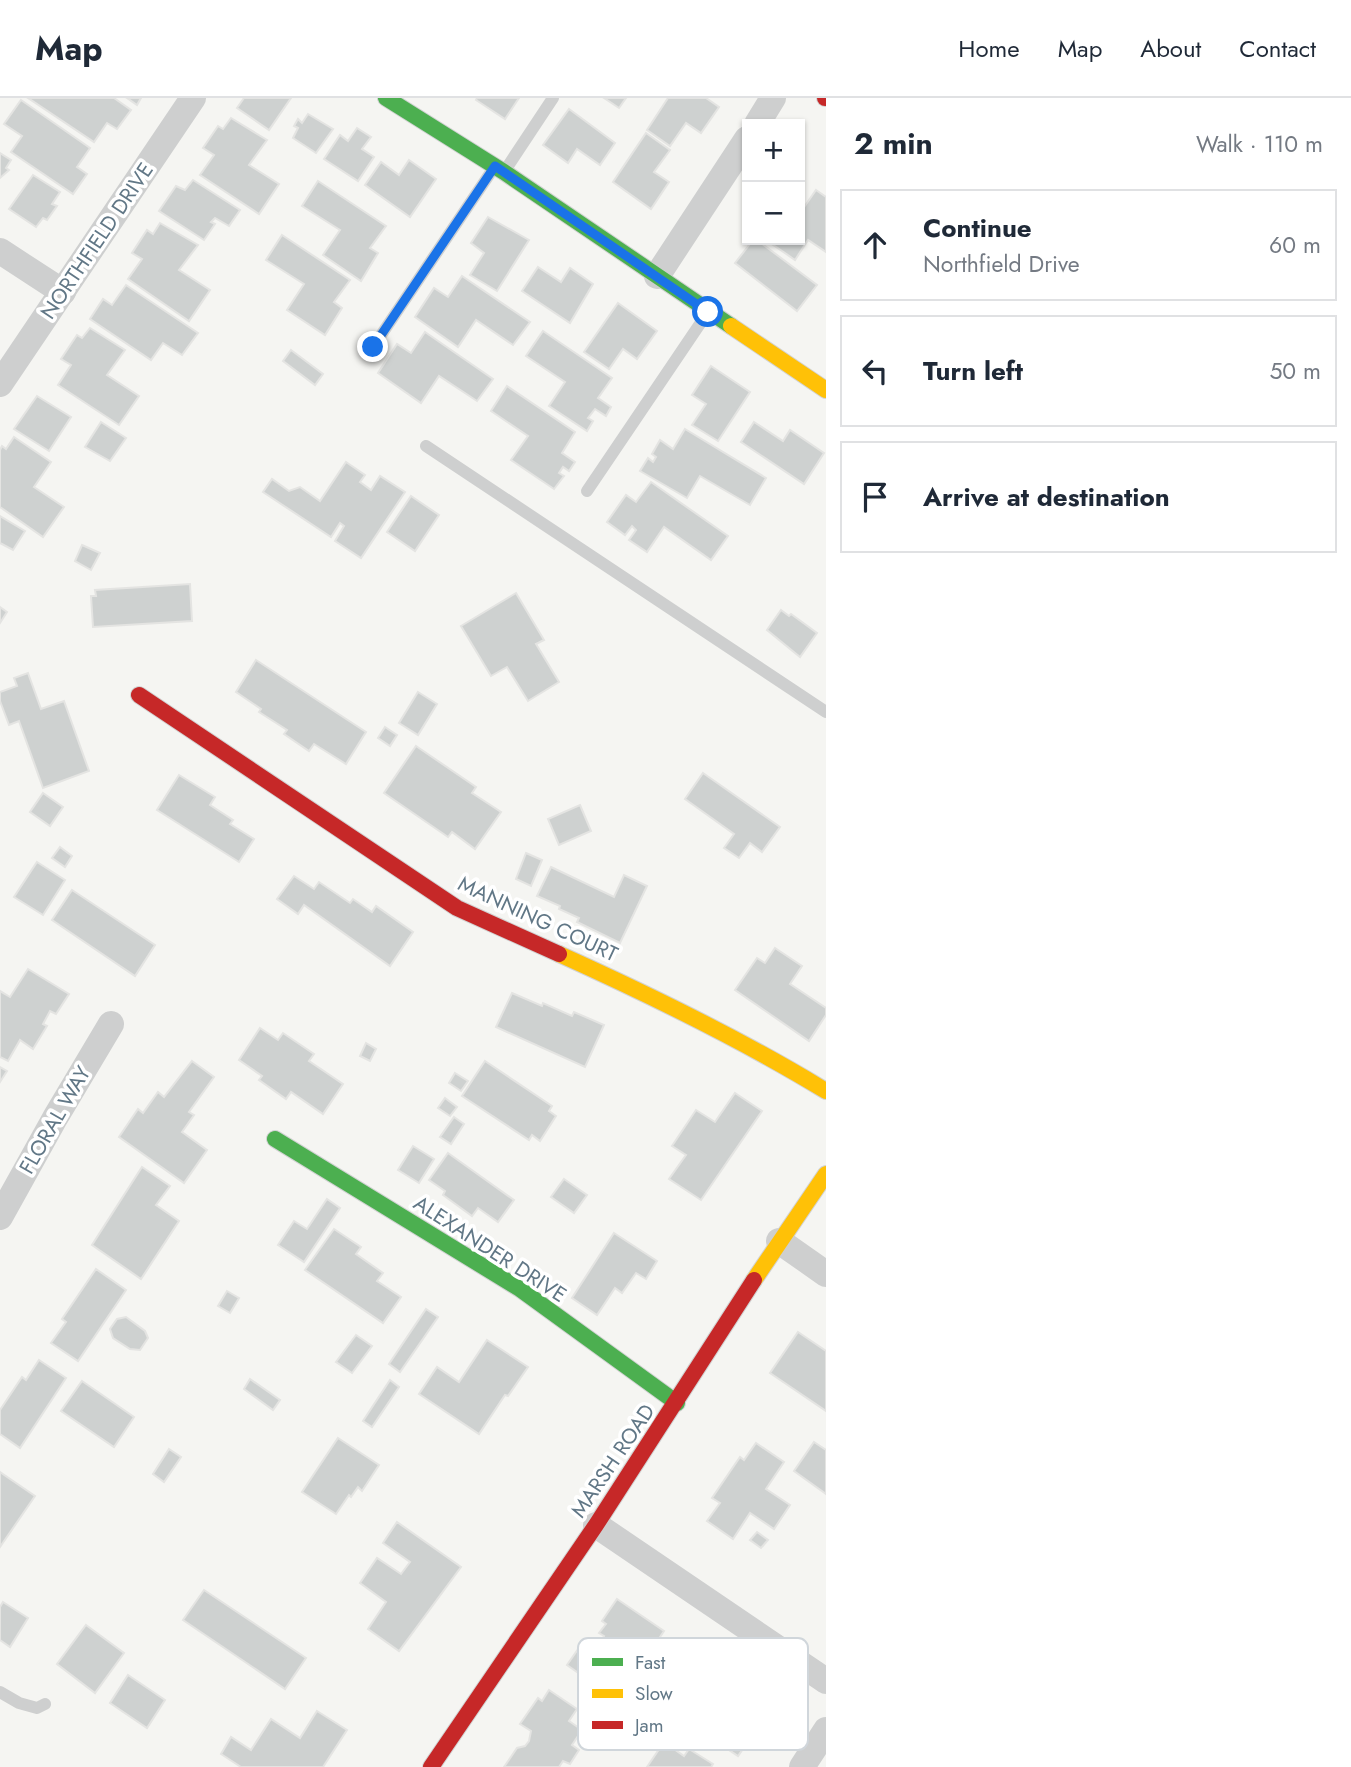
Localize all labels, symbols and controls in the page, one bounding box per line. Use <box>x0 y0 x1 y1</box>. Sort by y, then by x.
text: Map <box>35 25 103 72</box>
text: Home <box>958 31 1020 66</box>
text: Map <box>1058 31 1102 66</box>
text: About <box>1140 31 1201 66</box>
text: Contact <box>1239 31 1316 66</box>
map controls <box>742 119 805 245</box>
button: + <box>742 119 805 182</box>
text: 2 min <box>854 122 933 165</box>
text: Walk · 110 m <box>1196 127 1323 161</box>
street label: NORTHFIELD DRIVE <box>33 157 161 325</box>
button: − <box>742 182 805 245</box>
text: Continue <box>923 209 1032 247</box>
icon: ahead <box>856 226 894 264</box>
text: 60 m <box>1269 228 1321 262</box>
text: Northfield Drive <box>923 247 1080 281</box>
route start <box>692 296 723 327</box>
route end <box>357 331 388 362</box>
icon: left <box>856 352 894 390</box>
text: Turn left <box>923 352 1023 390</box>
text: 50 m <box>1269 354 1321 388</box>
icon: arrive <box>856 478 894 516</box>
text: Arrive at destination <box>923 478 1170 516</box>
street label: MANNING COURT <box>453 869 623 969</box>
street label: FLORAL WAY <box>12 1060 98 1180</box>
street label: ALEXANDER DRIVE <box>408 1188 572 1310</box>
street label: MARSH ROAD <box>564 1398 662 1524</box>
legend <box>578 1638 808 1750</box>
text: Fast <box>635 1649 666 1676</box>
text: Slow <box>635 1680 673 1707</box>
text: Jam <box>632 1712 664 1739</box>

